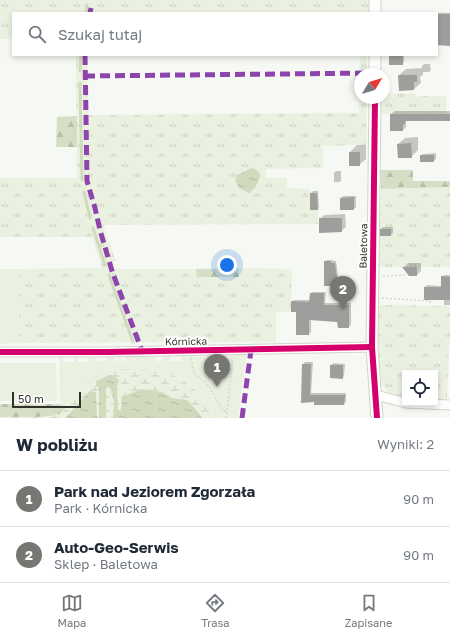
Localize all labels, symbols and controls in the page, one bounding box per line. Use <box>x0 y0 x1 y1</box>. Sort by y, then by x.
search box <box>12 12 438 56</box>
icon: search <box>26 23 48 45</box>
text: Szukaj tutaj <box>58 25 142 43</box>
north arrow <box>354 68 390 104</box>
street label: Baletowa <box>357 224 369 268</box>
your location <box>217 255 237 275</box>
pin: 2 <box>330 276 356 309</box>
street label: Kórnicka <box>165 335 207 347</box>
pin: 1 <box>204 354 230 387</box>
map controls <box>402 370 438 406</box>
button: locate <box>402 370 438 406</box>
scale bar <box>12 390 81 409</box>
text: 50 m <box>18 392 44 405</box>
text: W pobliżu <box>16 434 98 455</box>
text: Wyniki: 2 <box>377 436 434 452</box>
text: Park nad Jeziorem Zgorzała <box>54 482 255 500</box>
text: 1 <box>26 491 32 507</box>
text: 90 m <box>403 491 434 507</box>
text: Park · Kórnicka <box>54 500 147 516</box>
text: Auto-Geo-Serwis <box>54 538 179 556</box>
text: 2 <box>25 547 33 563</box>
text: 90 m <box>403 547 434 563</box>
text: Sklep · Baletowa <box>54 556 158 572</box>
tab: Mapa <box>58 592 86 629</box>
tab: Trasa <box>201 592 230 629</box>
tab: Zapisane <box>345 592 392 629</box>

